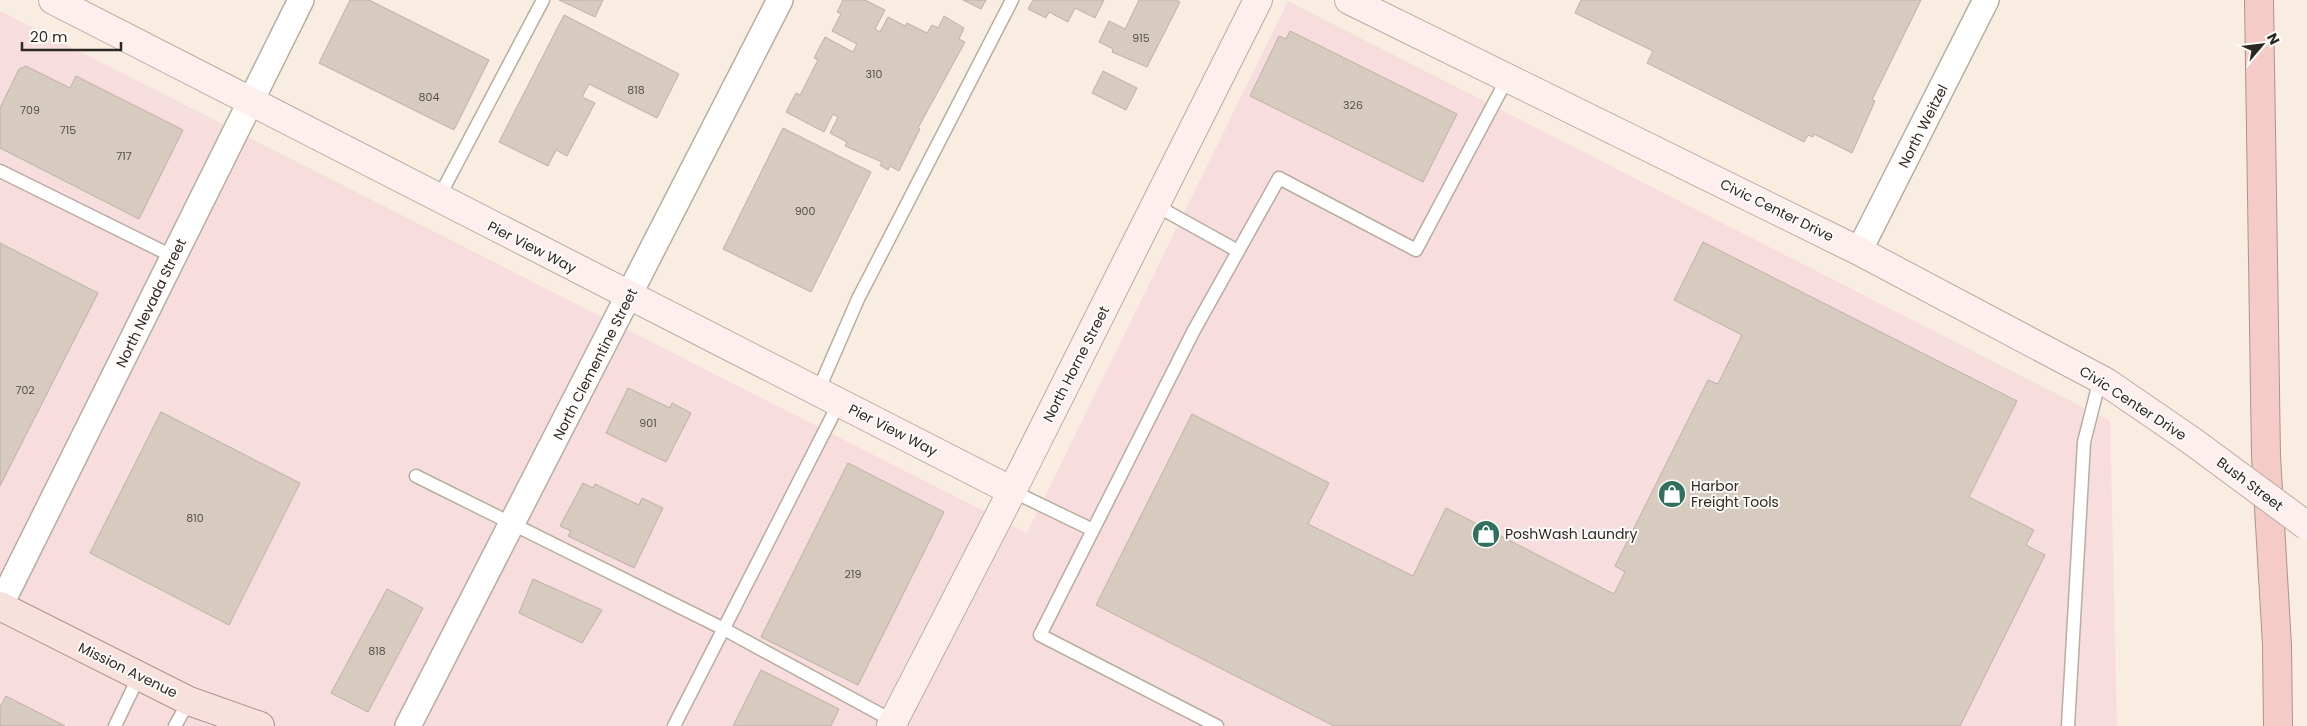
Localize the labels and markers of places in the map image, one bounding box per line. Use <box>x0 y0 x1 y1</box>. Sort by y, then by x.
place label: Harbor Freight Tools <box>1691 476 1779 512</box>
shop icon: Harbor Freight Tools <box>1657 479 1687 509</box>
shop icon: PoshWash Laundry <box>1471 519 1501 549</box>
place label: PoshWash Laundry <box>1505 524 1638 544</box>

